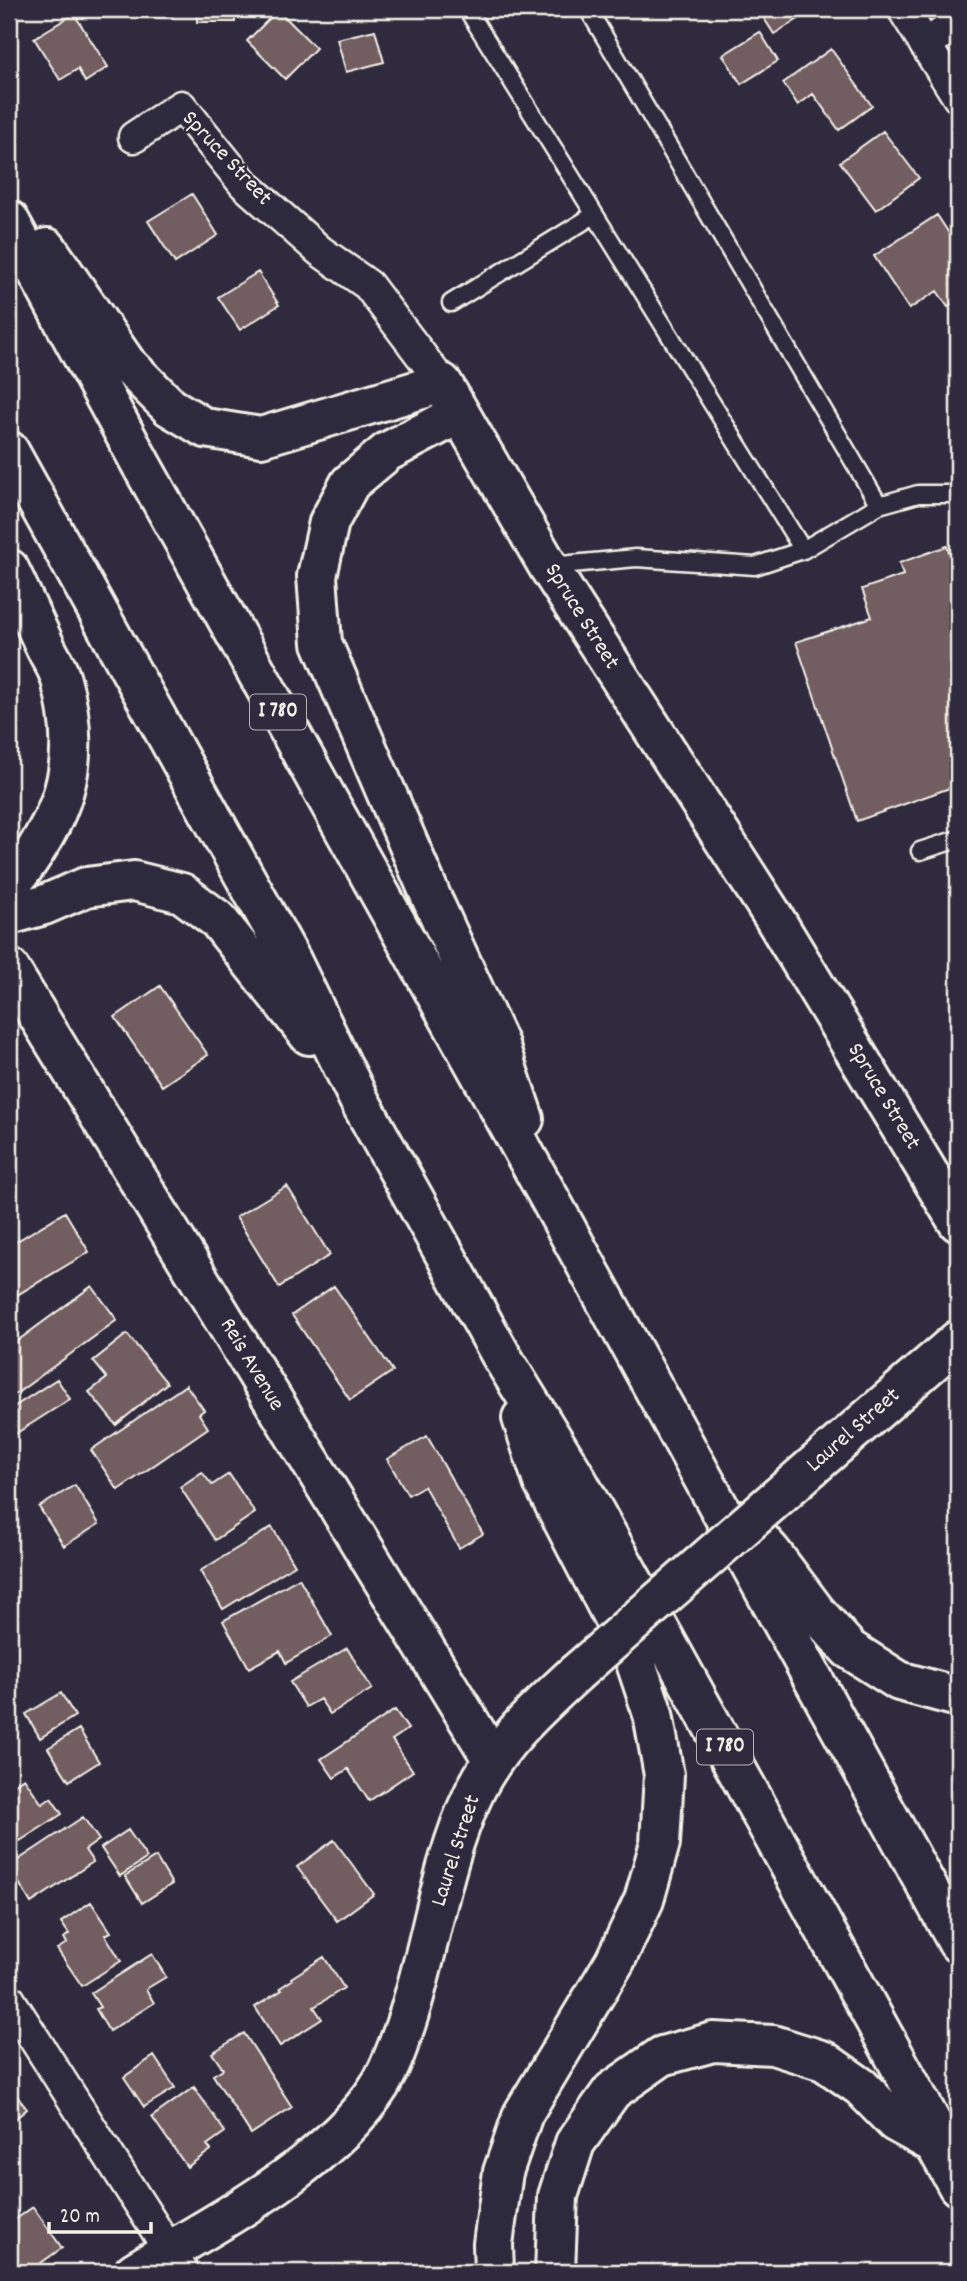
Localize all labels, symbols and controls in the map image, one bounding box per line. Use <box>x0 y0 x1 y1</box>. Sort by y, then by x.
street label: Spruce Street <box>173 104 279 214</box>
street label: Spruce Street <box>535 557 627 677</box>
road number: I 780 <box>250 694 306 730</box>
street label: Spruce Street <box>838 1037 928 1157</box>
street label: Reis Avenue <box>210 1312 292 1418</box>
street label: Laurel Street <box>800 1381 908 1481</box>
road number: I 780 <box>697 1730 753 1764</box>
street label: Laurel Street <box>423 1791 491 1911</box>
scale bar <box>49 2190 150 2234</box>
text: 20 m <box>60 2203 100 2233</box>

